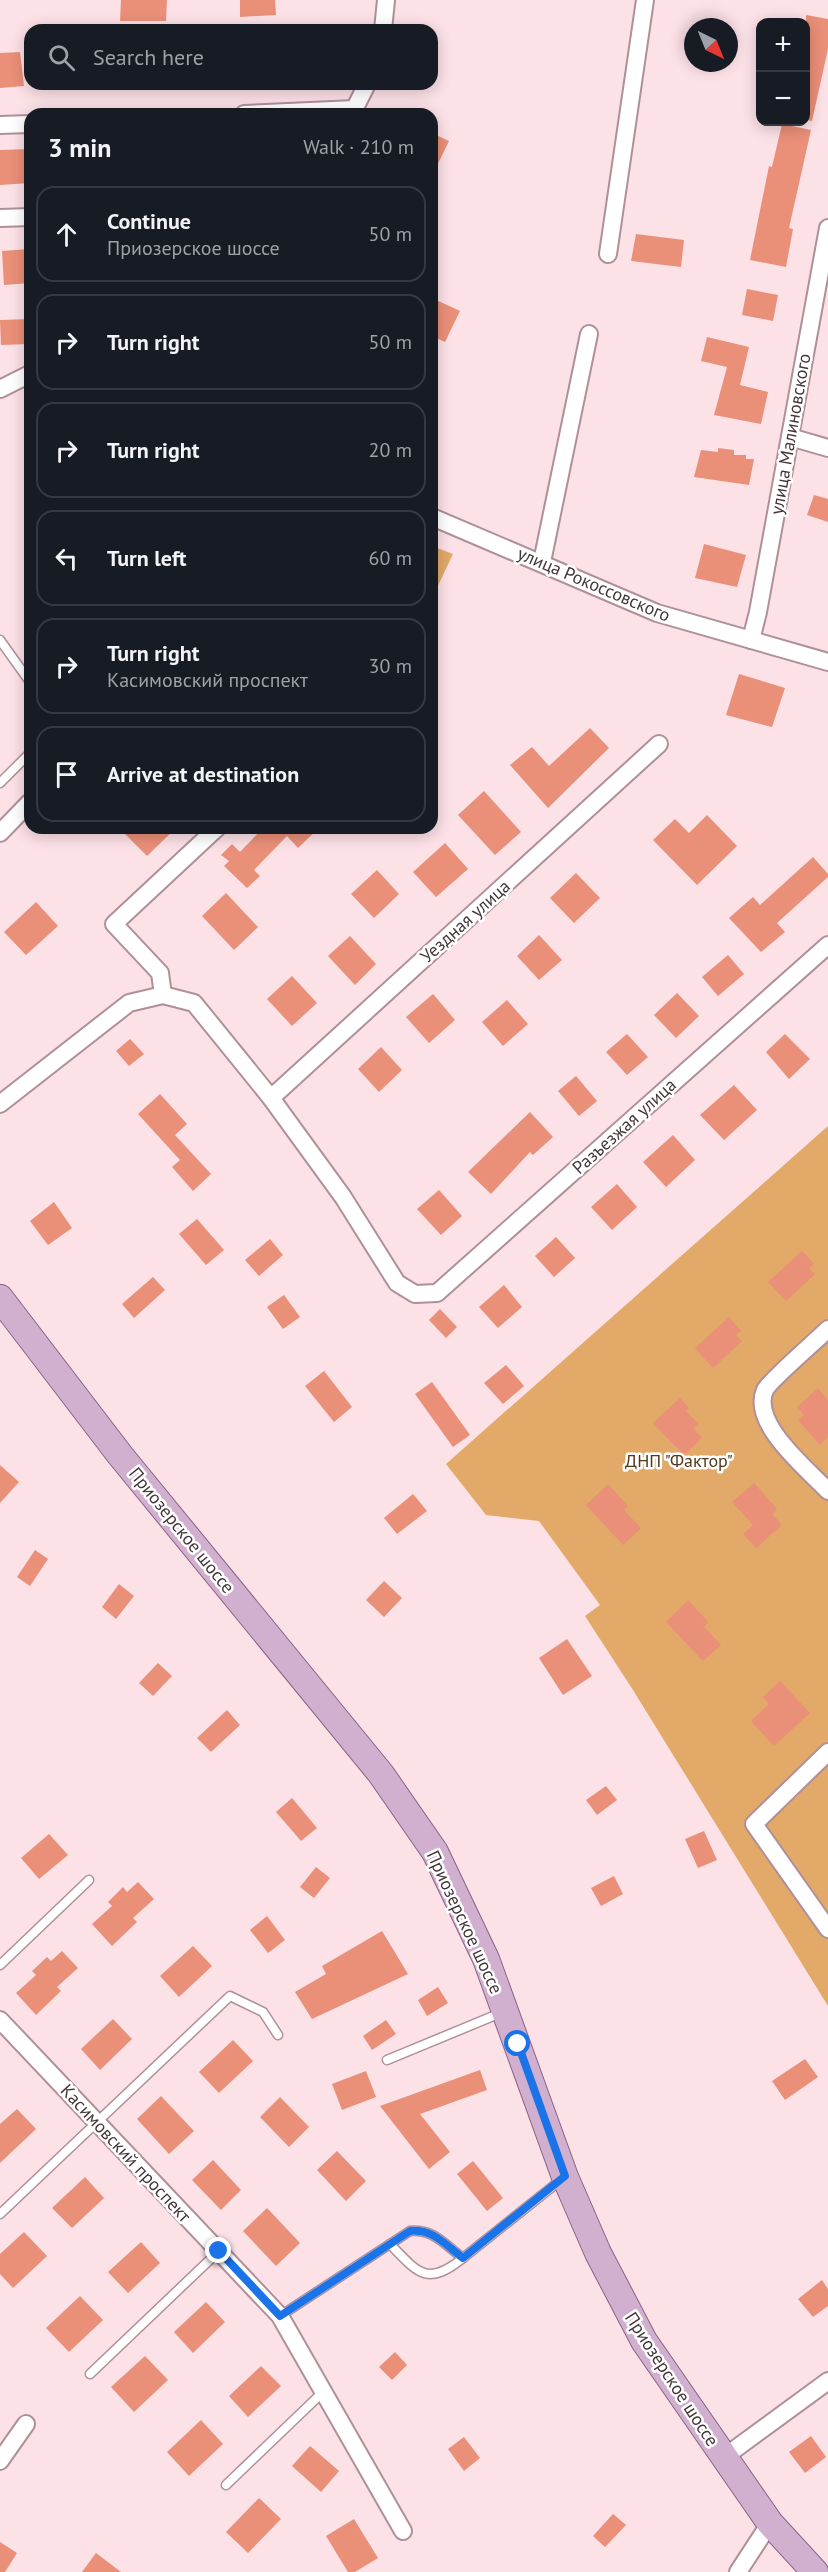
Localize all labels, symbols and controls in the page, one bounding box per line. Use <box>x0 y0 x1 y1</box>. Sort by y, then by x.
north arrow <box>684 18 738 72</box>
map controls <box>756 18 810 126</box>
button: + <box>756 18 810 72</box>
search box <box>24 24 438 90</box>
icon: search <box>45 41 78 74</box>
text: Search here <box>93 43 204 71</box>
button: − <box>756 72 810 126</box>
text: 3 min <box>48 131 111 164</box>
text: Walk · 210 m <box>303 134 414 160</box>
text: Continue <box>107 207 191 235</box>
icon: ahead <box>50 218 83 251</box>
text: 50 m <box>369 221 412 247</box>
text: Приозерское шоссе <box>107 235 280 261</box>
icon: right <box>50 326 83 359</box>
text: Turn right <box>107 328 199 356</box>
text: 50 m <box>369 329 412 355</box>
street label: улица Малиновского <box>765 352 815 516</box>
icon: right <box>50 434 83 467</box>
text: Turn right <box>107 436 199 464</box>
text: 20 m <box>369 437 412 463</box>
street label: улица Рокоссовского <box>514 541 674 627</box>
icon: left <box>50 542 83 575</box>
text: Turn left <box>107 544 187 572</box>
text: 60 m <box>369 545 412 571</box>
text: Turn right <box>107 639 199 667</box>
icon: right <box>50 650 83 683</box>
text: 30 m <box>369 653 412 679</box>
text: Касимовский проспект <box>107 667 308 693</box>
icon: arrive <box>50 758 83 791</box>
text: Arrive at destination <box>107 760 299 788</box>
street label: Уездная улица <box>415 875 515 967</box>
street label: Разъезжая улица <box>567 1073 681 1179</box>
park label: ДНП "Фактор" <box>625 1449 733 1472</box>
street label: Приозерское шоссе <box>124 1462 240 1598</box>
street label: Приозерское шоссе <box>422 1847 508 1997</box>
route start <box>504 2030 530 2056</box>
street label: Касимовский проспект <box>56 2079 197 2228</box>
route end <box>205 2237 231 2263</box>
street label: Приозерское шоссе <box>620 2308 724 2450</box>

